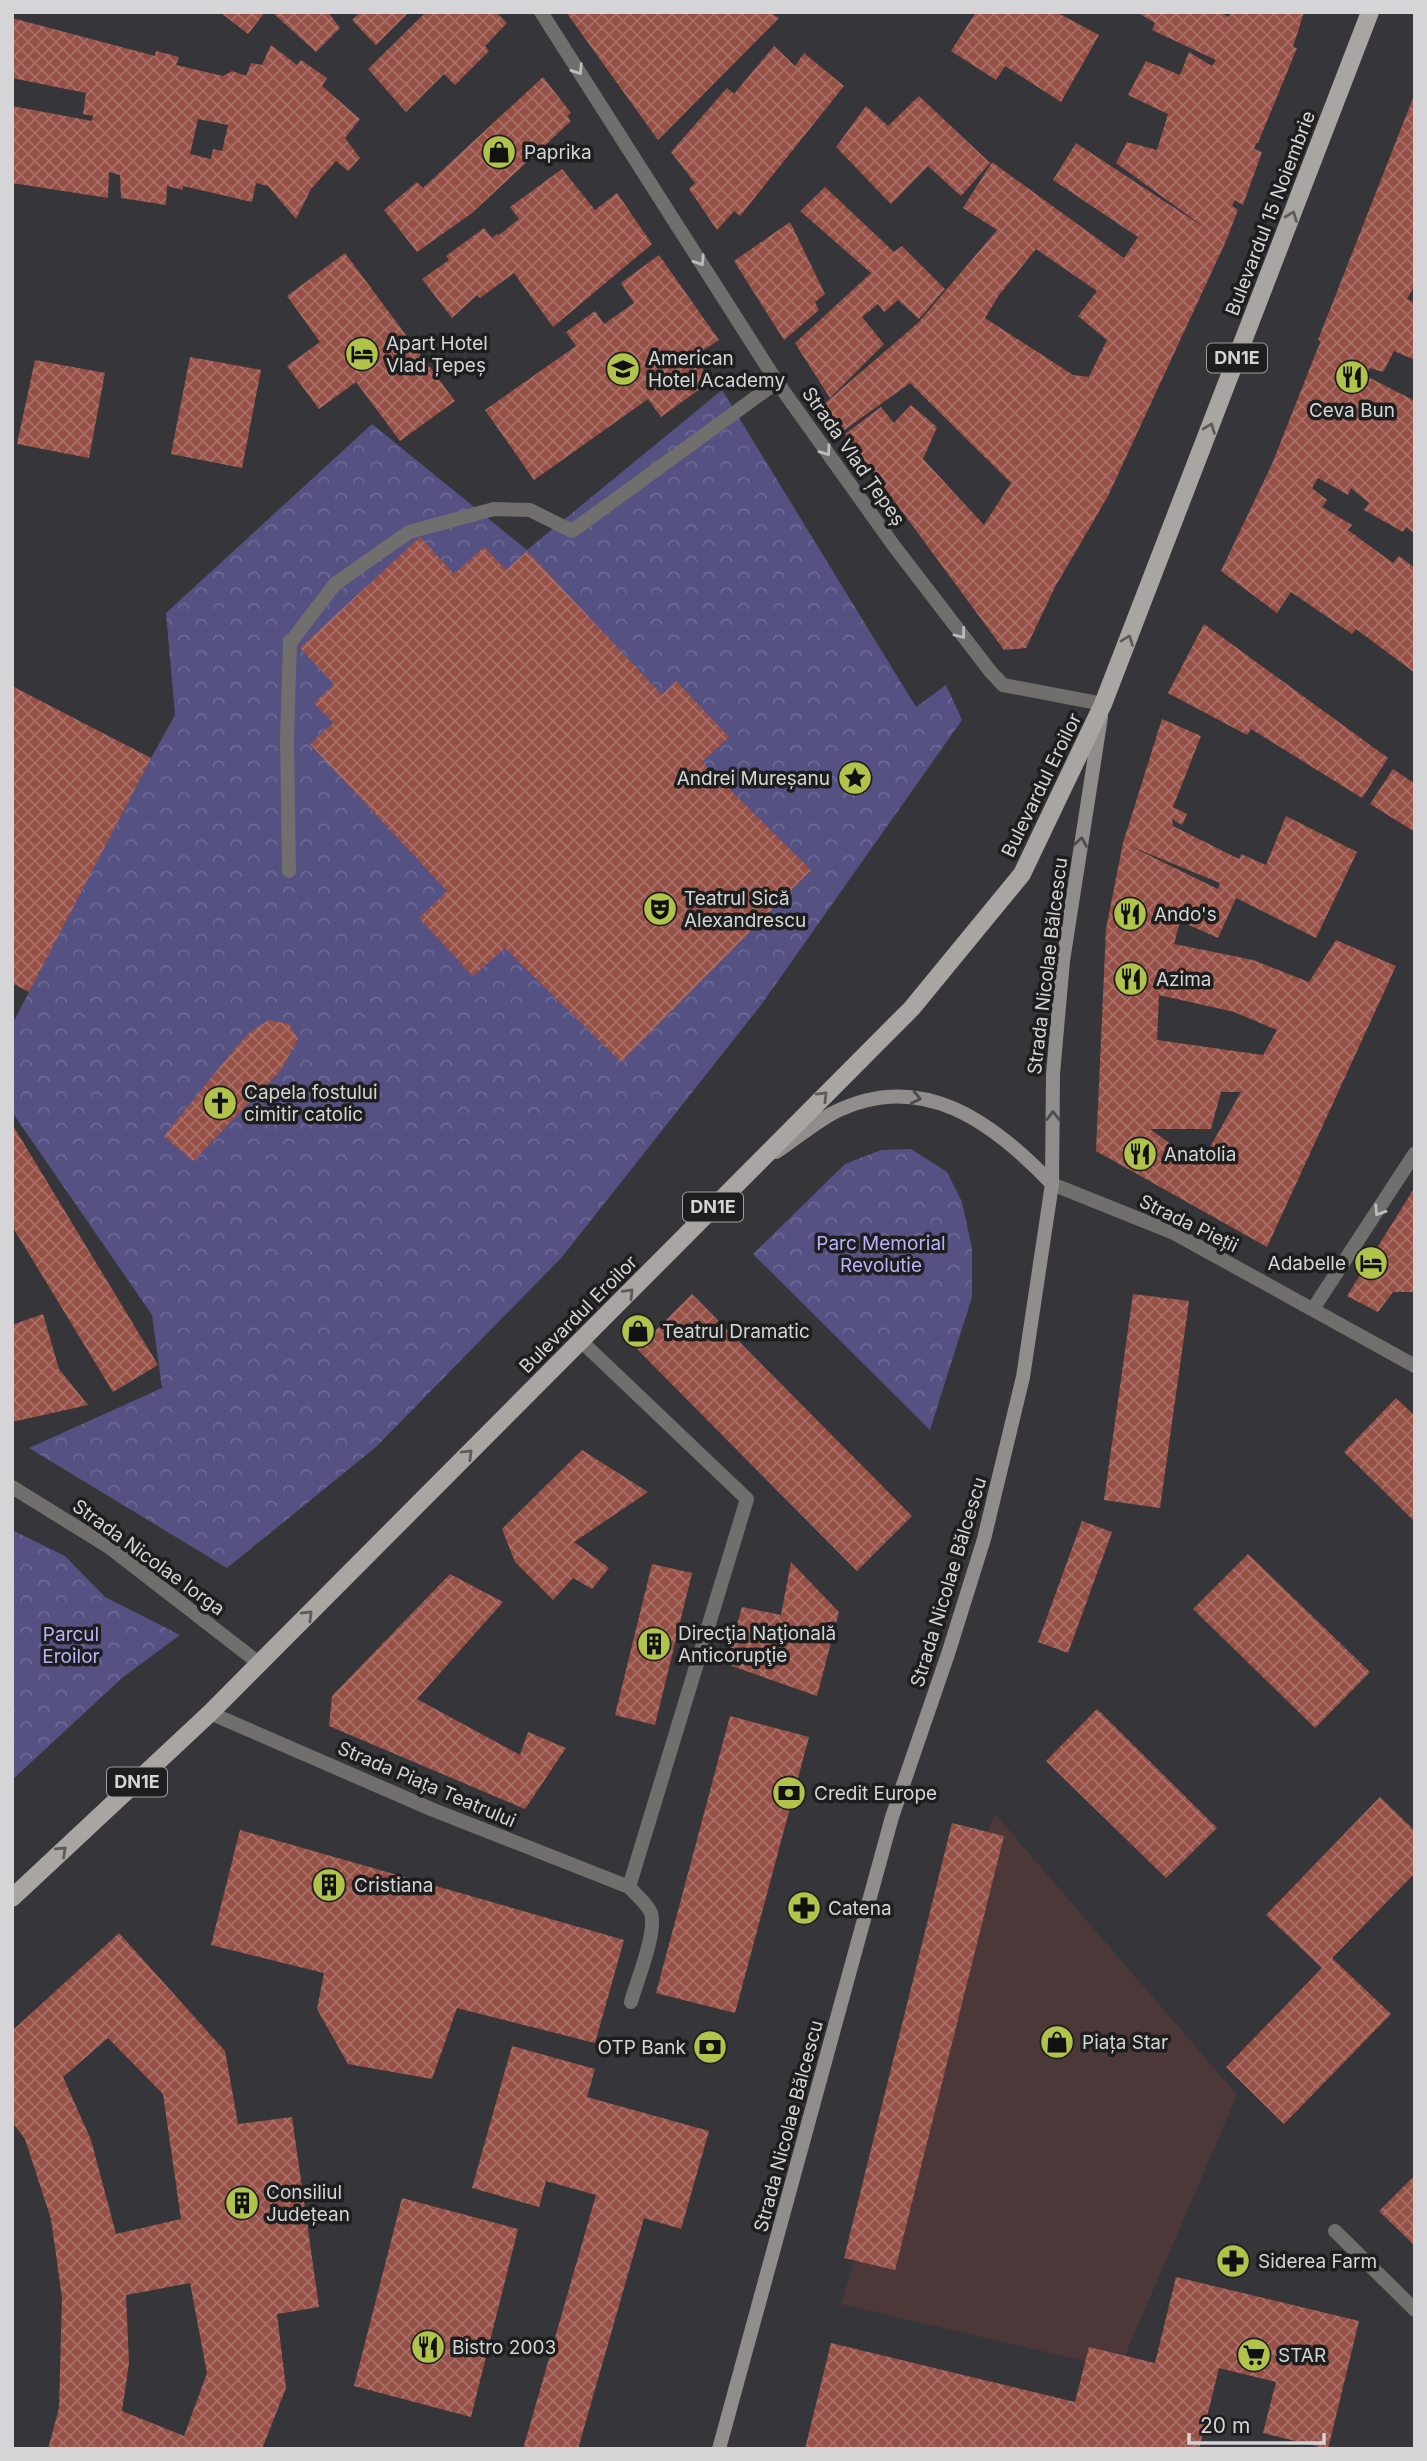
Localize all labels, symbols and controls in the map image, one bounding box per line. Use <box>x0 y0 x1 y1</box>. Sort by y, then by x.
one-way arrow <box>569 62 582 75</box>
street label: Bulevardul 15 Noiembrie <box>1221 108 1320 319</box>
shop icon: Paprika <box>480 133 518 171</box>
place label: Paprika <box>524 141 592 164</box>
one-way arrow <box>1283 211 1297 223</box>
one-way arrow <box>692 254 705 267</box>
place label: Apart Hotel Vlad Țepeș <box>386 332 488 377</box>
hotel icon: Apart Hotel Vlad Țepeș <box>343 335 381 373</box>
road number: DN1E <box>1207 344 1267 372</box>
place label: American Hotel Academy <box>648 347 785 392</box>
school or university icon: American Hotel Academy <box>604 350 642 388</box>
restaurant icon: Ceva Bun <box>1333 358 1371 396</box>
street label: Strada Vlad Țepeș <box>797 383 910 530</box>
place label: Ceva Bun <box>1309 399 1395 422</box>
one-way arrow <box>1201 423 1215 435</box>
one-way arrow <box>818 443 830 456</box>
one-way arrow <box>952 626 965 639</box>
one-way arrow <box>1119 635 1133 647</box>
street label: Bulevardul Eroilor <box>997 709 1086 861</box>
place icon: Andrei Mureșanu <box>836 759 874 797</box>
place label: Andrei Mureșanu <box>677 767 830 790</box>
one-way arrow <box>1073 836 1088 847</box>
street label: Strada Nicolae Bălcescu <box>1023 856 1072 1076</box>
place label: Teatrul Sică Alexandrescu <box>684 887 806 932</box>
theatre icon: Teatrul Sică Alexandrescu <box>641 890 679 928</box>
restaurant icon: Ando's <box>1111 895 1149 933</box>
place label: Ando's <box>1154 903 1217 926</box>
restaurant icon: Azima <box>1112 960 1150 998</box>
place label: Azima <box>1156 968 1212 991</box>
place label: Capela fostului cimitir catolic <box>244 1081 378 1126</box>
church icon: Capela fostului cimitir catolic <box>201 1084 239 1122</box>
one-way arrow <box>909 1090 921 1104</box>
one-way arrow <box>815 1092 828 1105</box>
one-way arrow <box>1045 1110 1060 1121</box>
restaurant icon: Anatolia <box>1121 1135 1159 1173</box>
place label: Anatolia <box>1164 1143 1236 1166</box>
street label: Strada Pieții <box>1136 1190 1242 1257</box>
road number: DN1E <box>683 1192 743 1222</box>
one-way arrow <box>1374 1203 1387 1216</box>
park label: Parc Memorial Revolutie <box>816 1232 946 1277</box>
hotel icon: Adabelle <box>1352 1244 1390 1282</box>
street label: Bulevardul Eroilor <box>515 1251 642 1378</box>
place label: Adabelle <box>1268 1252 1346 1275</box>
one-way arrow <box>620 1288 633 1301</box>
shop icon: Teatrul Dramatic <box>619 1312 657 1350</box>
place label: Teatrul Dramatic <box>662 1320 810 1343</box>
one-way arrow <box>460 1449 473 1462</box>
street label: Strada Nicolae Bălcescu <box>906 1474 991 1690</box>
street label: Strada Nicolae Iorga <box>68 1494 229 1620</box>
one-way arrow <box>300 1611 313 1624</box>
place label: Direcţia Naţională Anticorupţie <box>678 1622 836 1667</box>
park label: Parcul Eroilor <box>42 1623 100 1668</box>
building icon: Direcţia Naţională Anticorupţie <box>635 1625 673 1663</box>
street label: Strada Piața Teatrului <box>334 1736 519 1832</box>
road number: DN1E <box>107 1768 167 1797</box>
bank icon: Credit Europe <box>770 1774 808 1812</box>
place label: Credit Europe <box>814 1782 937 1805</box>
one-way arrow <box>54 1847 67 1860</box>
building icon: Cristiana <box>310 1866 348 1904</box>
place label: Cristiana <box>354 1874 433 1897</box>
pharmacy icon: Catena <box>785 1889 823 1927</box>
place label: Catena <box>828 1897 892 1920</box>
street label: Strada Nicolae Bălcescu <box>749 2018 828 2235</box>
shop icon: Piața Star <box>1038 2023 1076 2061</box>
bank icon: OTP Bank <box>691 2028 729 2066</box>
place label: Piața Star <box>1082 2031 1168 2054</box>
place label: OTP Bank <box>598 2036 687 2059</box>
place label: Consiliul Județean <box>266 2181 350 2226</box>
building icon: Consiliul Județean <box>223 2184 261 2222</box>
pharmacy icon: Siderea Farm <box>1214 2242 1252 2280</box>
place label: Siderea Farm <box>1258 2250 1377 2273</box>
restaurant icon: Bistro 2003 <box>409 2328 447 2366</box>
place label: Bistro 2003 <box>452 2336 556 2359</box>
supermarket icon: STAR <box>1235 2336 1273 2374</box>
place label: STAR <box>1278 2344 1326 2367</box>
scale bar <box>1189 2402 1324 2446</box>
text: 20 m <box>1200 2413 1250 2438</box>

